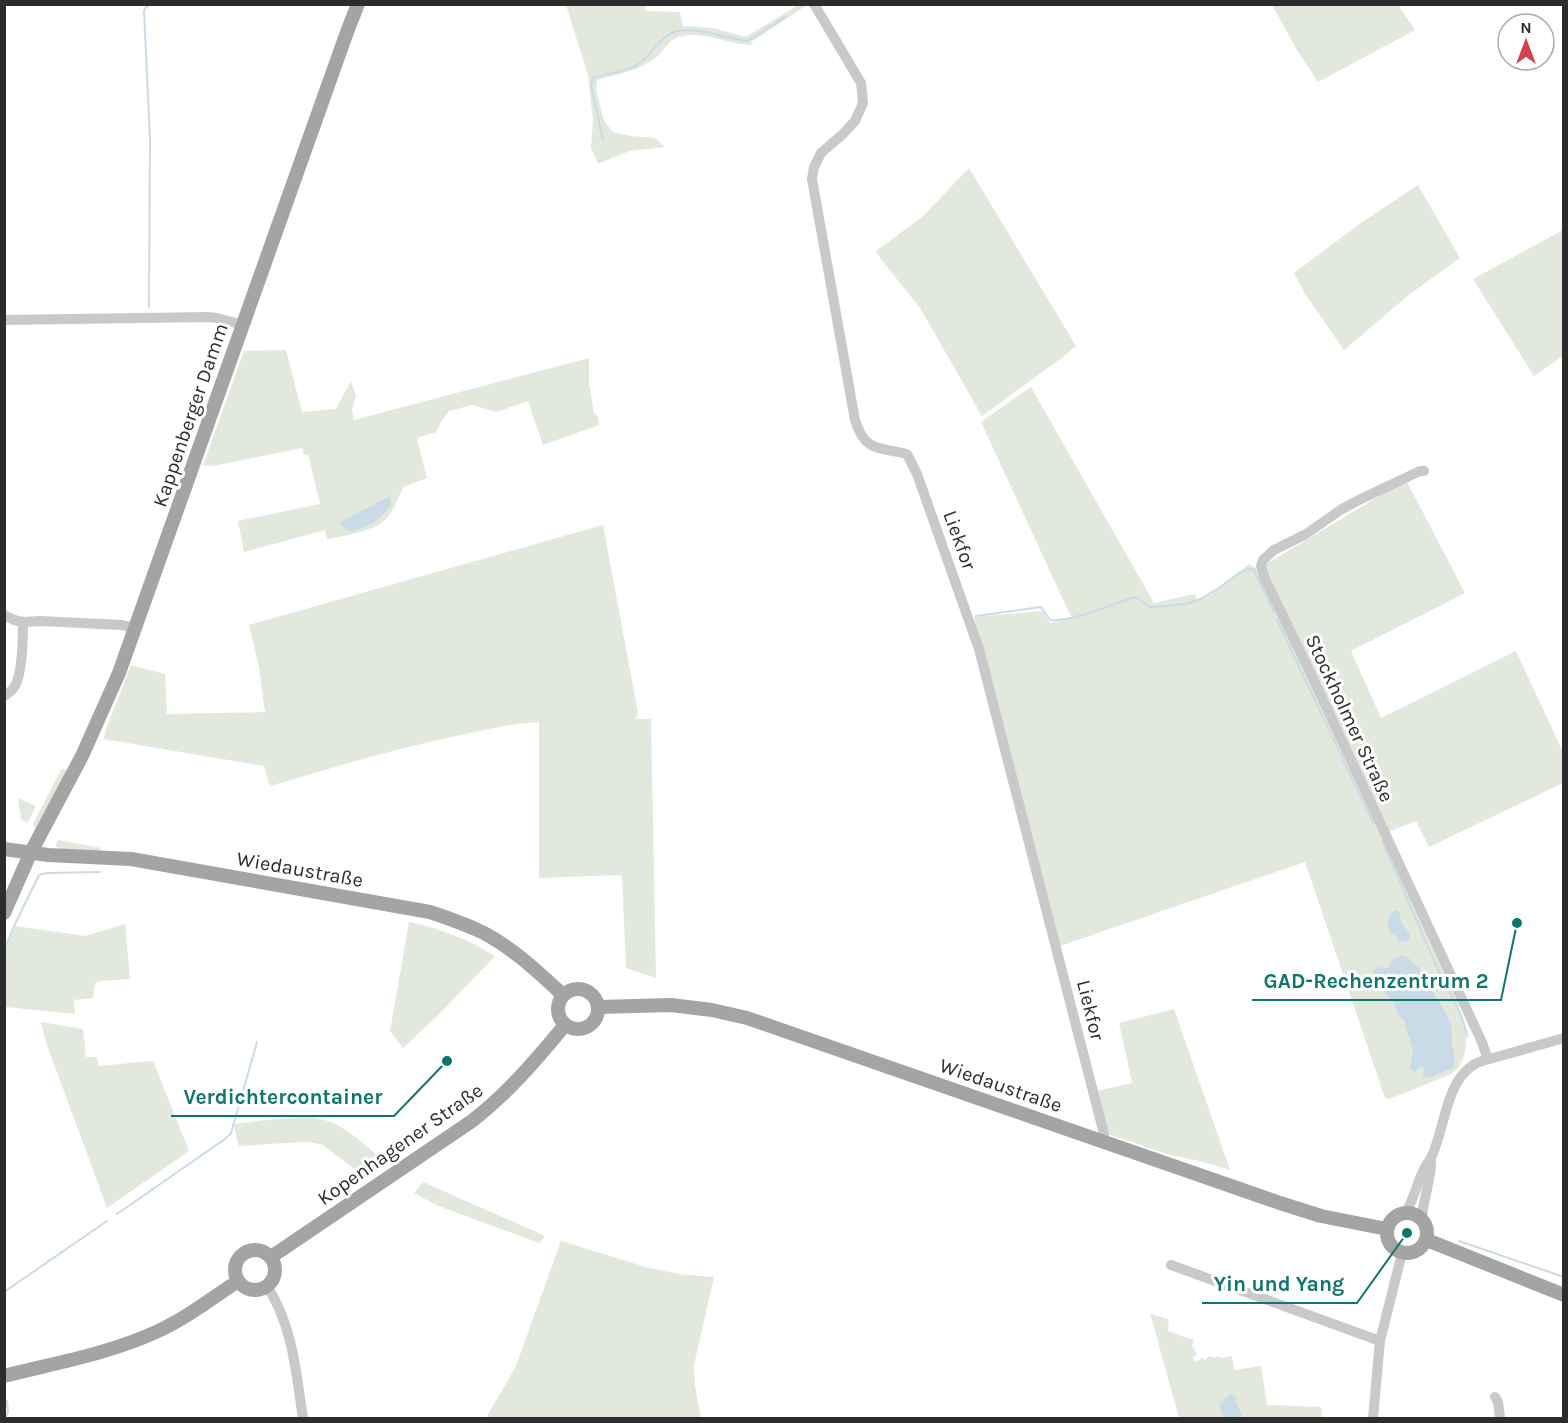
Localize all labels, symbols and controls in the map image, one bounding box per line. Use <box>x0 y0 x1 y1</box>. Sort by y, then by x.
north arrow <box>1496 12 1556 72</box>
text: N <box>1520 18 1532 37</box>
street label: Kappenberger Damm <box>148 320 233 510</box>
street label: Liekfor <box>938 507 981 574</box>
street label: Stockholmer Straße <box>1301 631 1398 806</box>
street label: Wiedaustraße <box>235 847 365 892</box>
callout: GAD-Rechenzentrum 2 <box>1252 961 1501 1000</box>
text: GAD-Rechenzentrum 2 <box>1264 969 1488 993</box>
street label: Liekfor <box>1072 977 1109 1044</box>
street label: Wiedaustraße <box>937 1054 1065 1117</box>
callout: Verdichtercontainer <box>171 1077 394 1116</box>
street label: Kopenhagener Straße <box>313 1079 487 1210</box>
text: Verdichtercontainer <box>184 1085 383 1109</box>
callout: Yin und Yang <box>1202 1264 1357 1303</box>
text: Yin und Yang <box>1214 1272 1344 1296</box>

